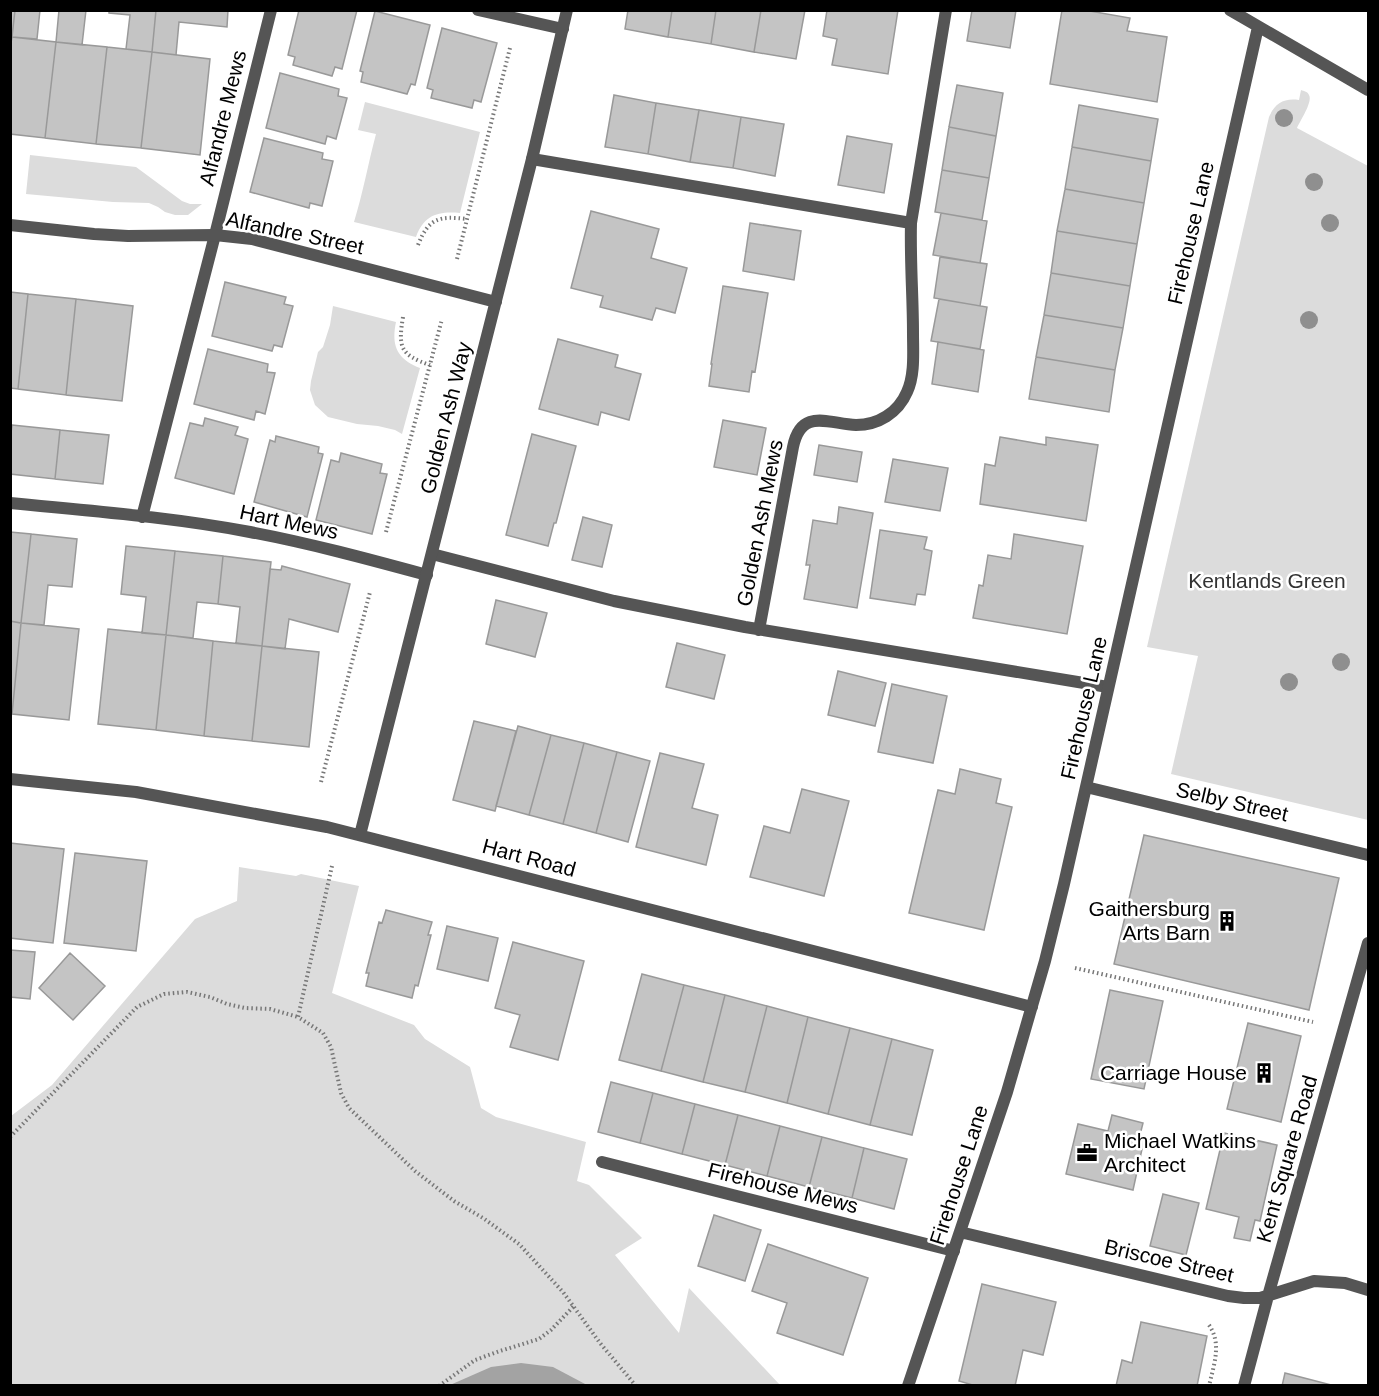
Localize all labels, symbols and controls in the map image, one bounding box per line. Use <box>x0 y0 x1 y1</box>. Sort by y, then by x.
street label: Alfandre Mews <box>195 48 250 188</box>
street label: Firehouse Lane <box>1163 159 1218 307</box>
street label: Alfandre Street <box>224 207 366 258</box>
street label: Golden Ash Way <box>416 339 476 496</box>
street label: Golden Ash Mews <box>732 438 787 608</box>
street label: Hart Mews <box>238 500 341 543</box>
park label: Kentlands Green <box>1188 569 1346 592</box>
street label: Firehouse Lane <box>1056 634 1111 782</box>
street label: Selby Street <box>1174 777 1291 826</box>
street label: Hart Road <box>480 834 578 881</box>
place label: Gaithersburg Arts Barn <box>1089 897 1210 944</box>
building icon: Gaithersburg Arts Barn <box>1215 909 1239 933</box>
place label: Carriage House <box>1100 1061 1247 1084</box>
building icon: Carriage House <box>1252 1061 1276 1085</box>
street label: Kent Square Road <box>1252 1073 1321 1245</box>
street label: Firehouse Lane <box>925 1102 992 1248</box>
place label: Michael Watkins Architect <box>1104 1129 1256 1176</box>
office icon: Michael Watkins Architect <box>1075 1141 1099 1165</box>
street label: Firehouse Mews <box>706 1158 861 1217</box>
street label: Briscoe Street <box>1102 1234 1236 1287</box>

